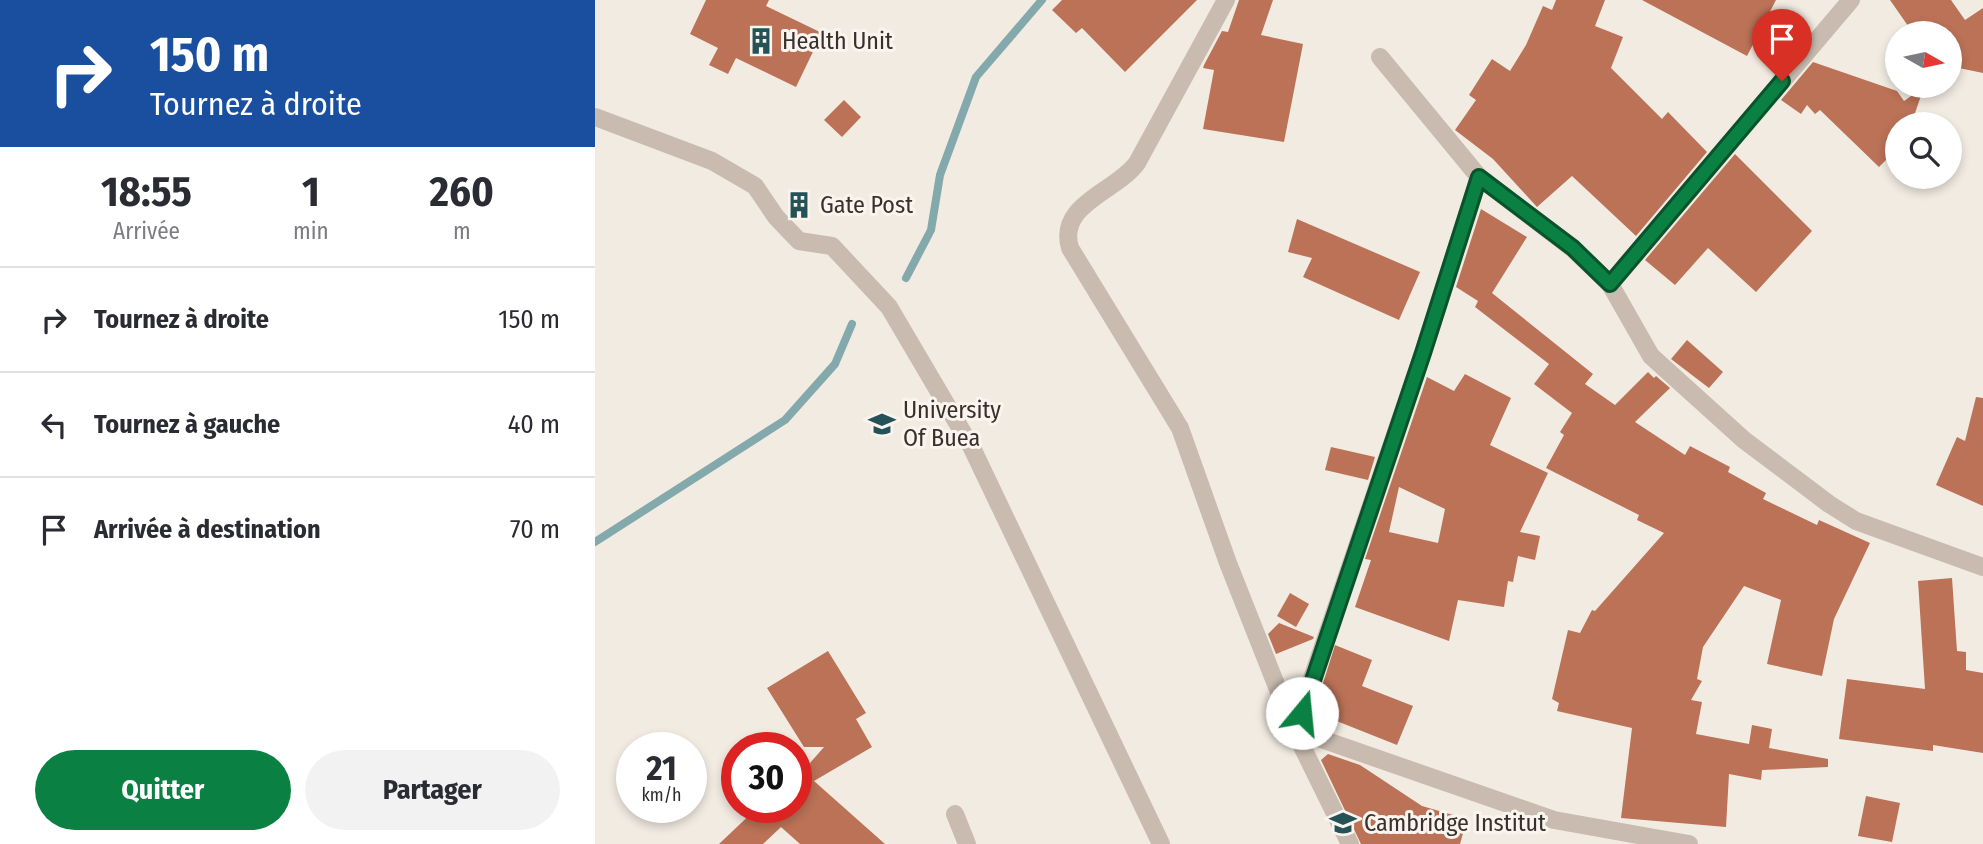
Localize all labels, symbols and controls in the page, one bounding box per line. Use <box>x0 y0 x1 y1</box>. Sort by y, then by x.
pin <box>1752 9 1812 81</box>
icon: arrive <box>1763 20 1801 58</box>
north arrow <box>1885 21 1962 98</box>
map controls <box>1885 21 1962 189</box>
text: 150 m <box>150 25 269 84</box>
building icon: Health Unit <box>746 26 776 56</box>
place label: Health Unit <box>782 27 893 55</box>
icon: right <box>35 28 126 119</box>
text: Tournez à droite <box>150 85 362 123</box>
button: search <box>1885 112 1962 189</box>
text: 18:55 <box>101 167 192 217</box>
text: 1 <box>302 167 320 217</box>
text: 260 <box>430 167 494 217</box>
building icon: Gate Post <box>784 190 814 220</box>
place label: Gate Post <box>820 191 913 219</box>
text: Arrivée <box>113 217 180 245</box>
text: min <box>293 217 329 245</box>
text: m <box>453 217 471 245</box>
icon: right <box>35 301 73 339</box>
text: Tournez à droite <box>94 304 269 335</box>
text: 150 m <box>498 304 560 335</box>
place label: University Of Buea <box>903 396 1001 452</box>
icon: left <box>35 406 73 444</box>
text: Tournez à gauche <box>94 409 280 440</box>
text: 40 m <box>508 409 560 440</box>
school or university icon: University Of Buea <box>867 409 897 439</box>
icon: arrive <box>35 511 73 549</box>
text: Arrivée à destination <box>94 514 321 545</box>
text: 70 m <box>510 514 560 545</box>
position arrow <box>1265 676 1339 750</box>
speed limit sign: 30 <box>721 732 812 823</box>
text: 21 <box>646 747 677 789</box>
button: Quitter <box>35 750 291 830</box>
button: Partager <box>305 750 560 830</box>
text: km/h <box>641 784 682 806</box>
school or university icon: Cambridge Institut <box>1328 808 1358 838</box>
place label: Cambridge Institut <box>1364 809 1546 837</box>

